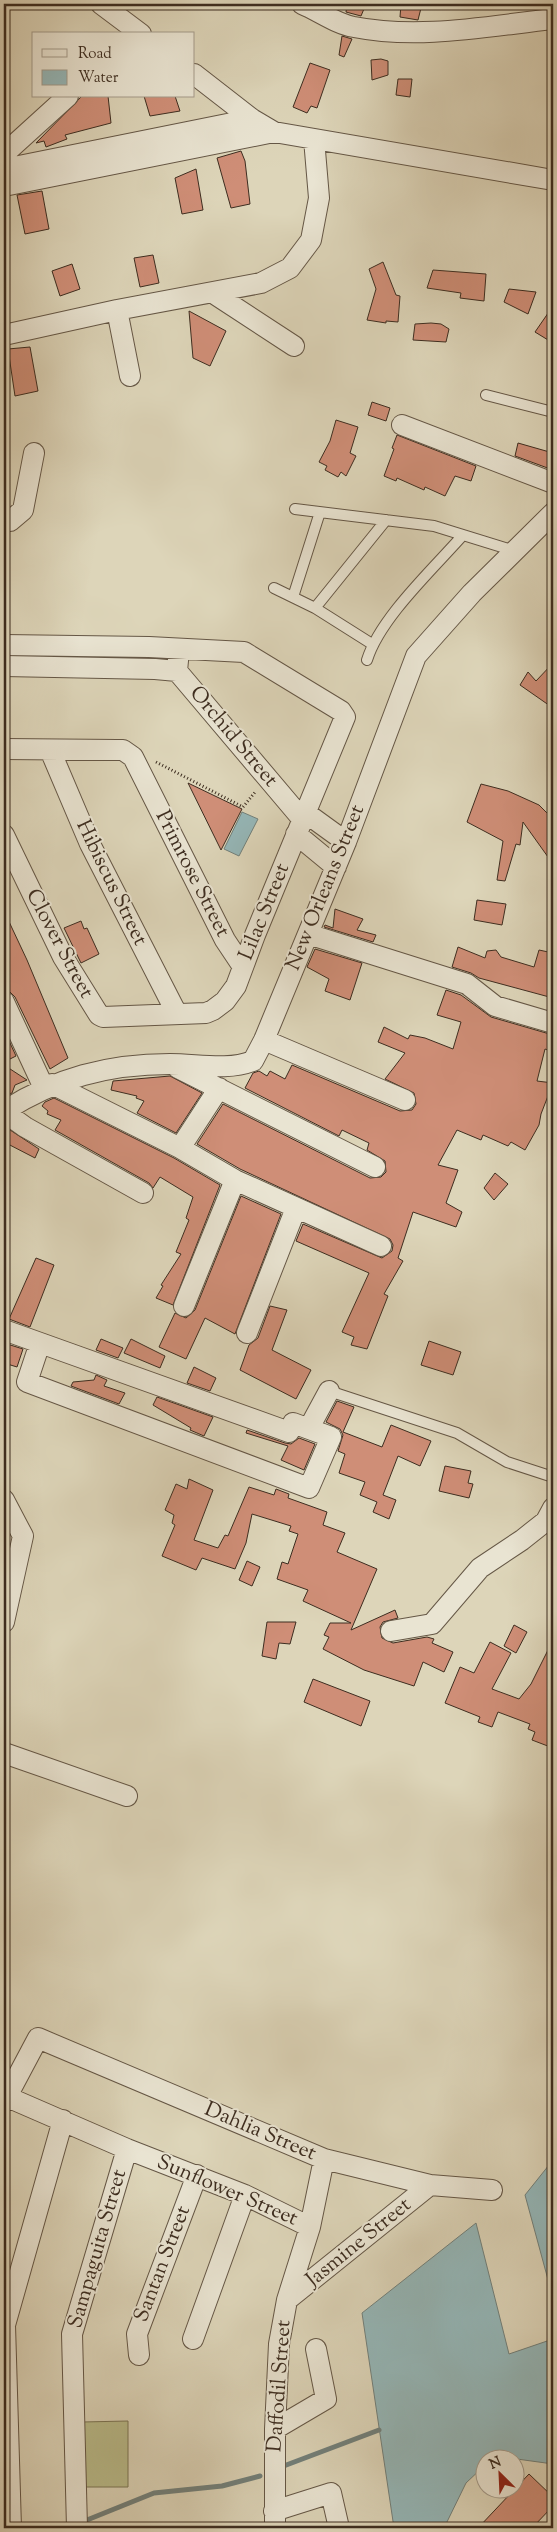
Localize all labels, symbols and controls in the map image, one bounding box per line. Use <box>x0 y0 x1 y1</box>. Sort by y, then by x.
legend <box>32 32 195 98</box>
text: Road <box>78 44 112 65</box>
text: Water <box>78 68 119 89</box>
street label: Orchid Street <box>182 680 284 794</box>
street label: New Orleans Street <box>279 801 373 975</box>
street label: Primrose Street <box>147 805 237 943</box>
street label: Hibiscus Street <box>68 815 154 951</box>
street label: Lilac Street <box>232 859 298 965</box>
street label: Clover Street <box>18 884 100 1004</box>
street label: Dahlia Street <box>199 2095 321 2169</box>
street label: Sunflower Street <box>152 2148 302 2234</box>
street label: Sampaguita Street <box>61 2166 135 2332</box>
street label: Jasmine Street <box>299 2191 418 2296</box>
street label: Santan Street <box>127 2202 199 2326</box>
street label: Daffodil Street <box>260 2319 300 2453</box>
north arrow <box>474 2450 524 2500</box>
text: N <box>486 2453 505 2475</box>

